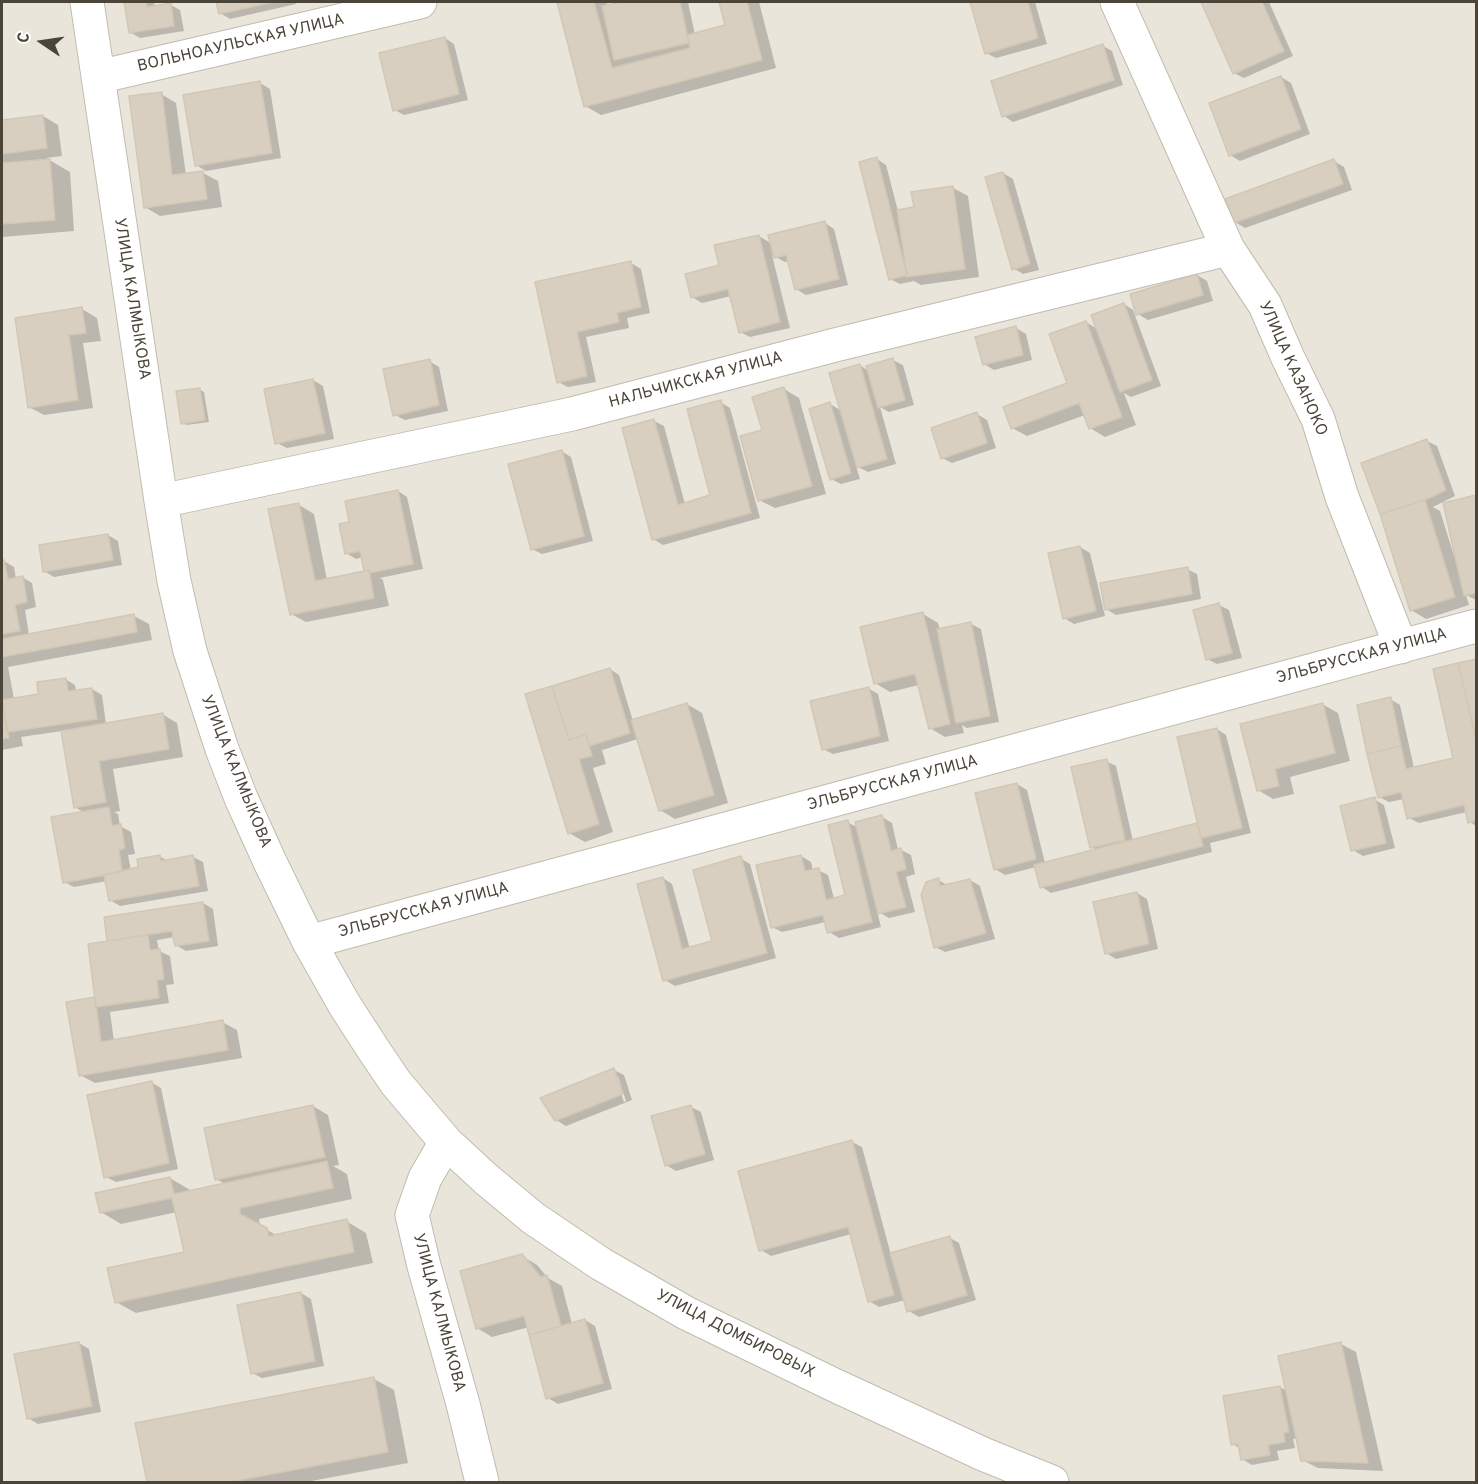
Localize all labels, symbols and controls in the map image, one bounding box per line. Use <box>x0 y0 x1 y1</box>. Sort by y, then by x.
street label: ВОЛЬНОАУЛЬСКАЯ УЛИЦА <box>136 11 346 77</box>
north arrow <box>12 12 72 72</box>
text: С <box>14 31 35 45</box>
street label: УЛИЦА КАЛМЫКОВА <box>109 217 153 381</box>
street label: УЛИЦА КАЗАНОКО <box>1254 299 1330 439</box>
street label: НАЛЬЧИКСКАЯ УЛИЦА <box>607 349 785 413</box>
street label: ЭЛЬБРУССКАЯ УЛИЦА <box>1275 625 1449 689</box>
street label: УЛИЦА КАЛМЫКОВА <box>196 693 274 851</box>
street label: ЭЛЬБРУССКАЯ УЛИЦА <box>806 752 980 816</box>
street label: ЭЛЬБРУССКАЯ УЛИЦА <box>337 879 511 943</box>
street label: УЛИЦА КАЛМЫКОВА <box>408 1232 468 1394</box>
street label: УЛИЦА ДОМБИРОВЫХ <box>653 1287 817 1383</box>

